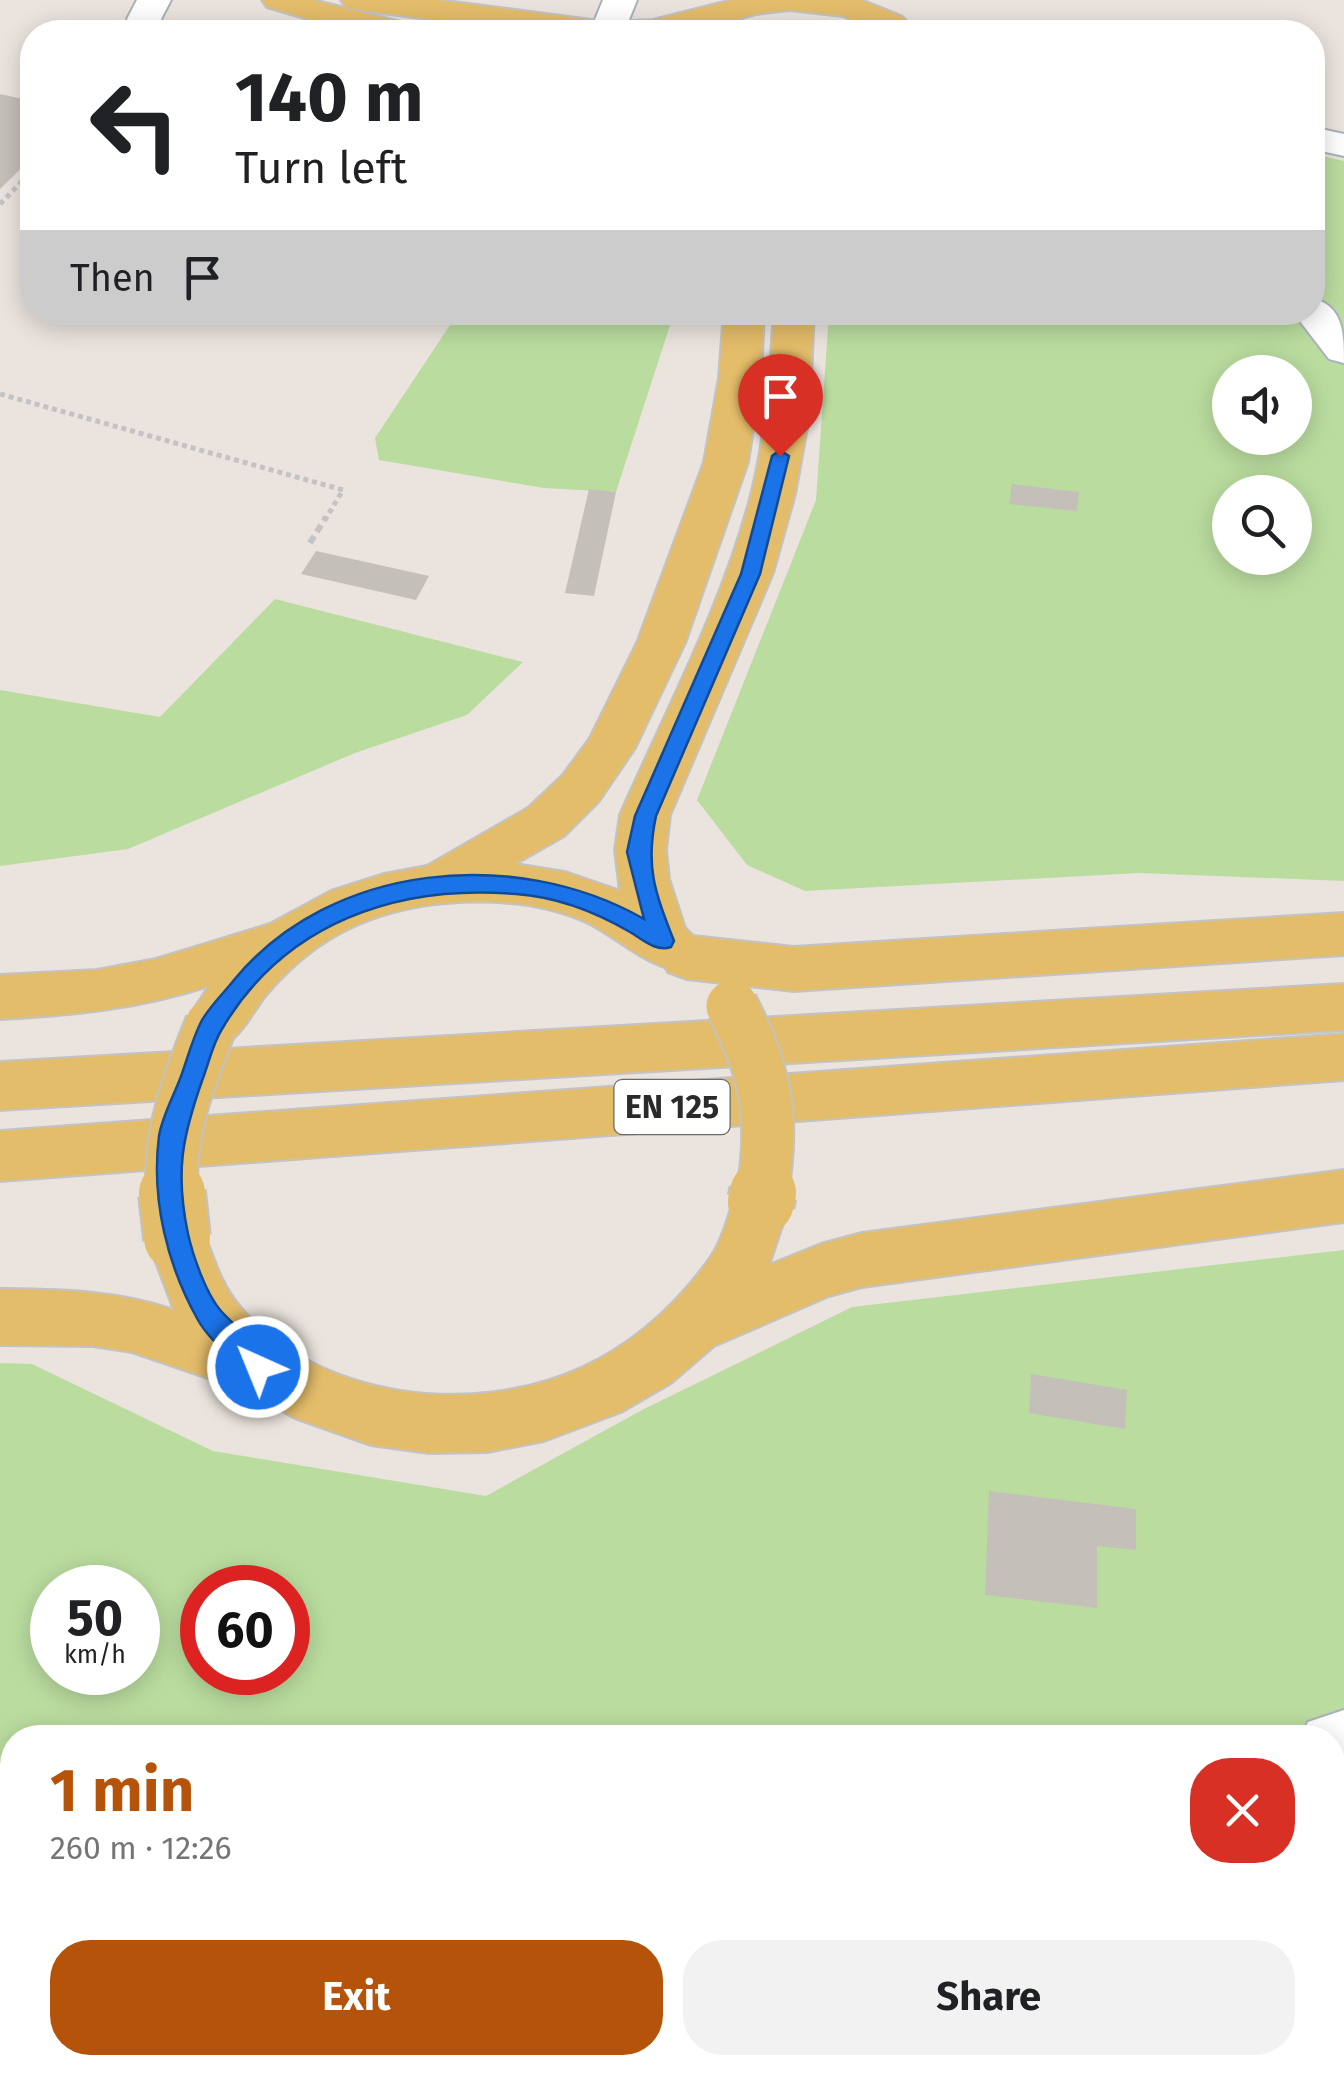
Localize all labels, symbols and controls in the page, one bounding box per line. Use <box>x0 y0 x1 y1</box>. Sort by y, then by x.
text: 140 m <box>235 56 424 140</box>
icon: left <box>70 60 200 190</box>
text: Turn left <box>235 141 407 195</box>
icon: arrive <box>175 250 230 305</box>
text: Then <box>70 255 155 301</box>
pin <box>738 354 823 457</box>
map controls <box>1212 355 1312 575</box>
button: sound <box>1212 355 1312 455</box>
icon: arrive <box>753 369 808 424</box>
button: search <box>1212 475 1312 575</box>
road number: EN 125 <box>614 1080 730 1134</box>
position arrow <box>206 1315 310 1419</box>
speed limit sign: 60 <box>180 1565 310 1695</box>
text: 50 <box>67 1588 123 1648</box>
text: km/h <box>64 1640 126 1670</box>
text: 1 min <box>50 1755 194 1827</box>
button: close <box>1190 1758 1295 1863</box>
text: 260 m · 12:26 <box>50 1829 232 1867</box>
button: Exit <box>50 1940 663 2055</box>
button: Share <box>683 1940 1295 2055</box>

